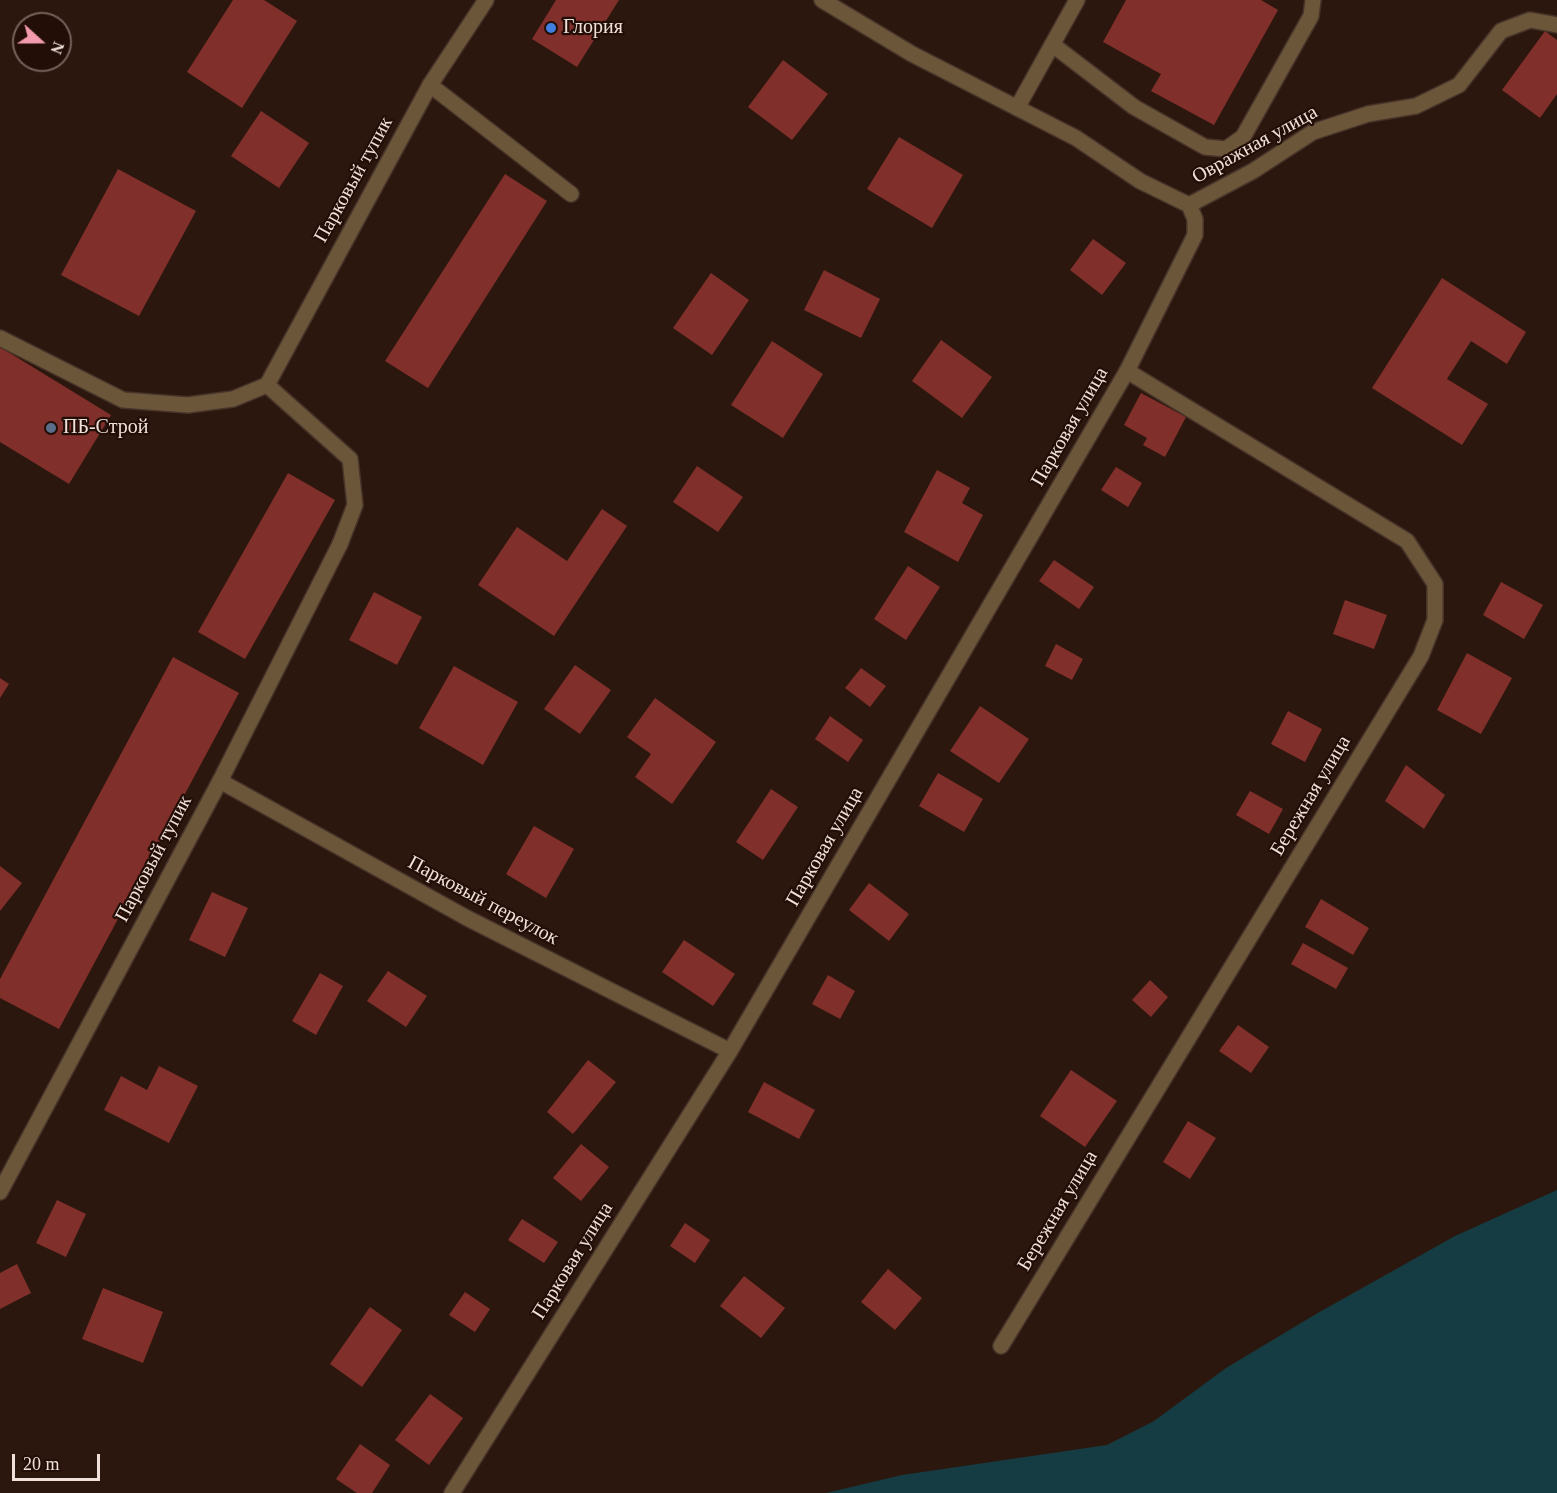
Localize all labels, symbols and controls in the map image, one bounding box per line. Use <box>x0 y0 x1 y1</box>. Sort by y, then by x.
north arrow <box>12 12 72 72</box>
place label: Глория <box>563 16 623 40</box>
marker: Глория <box>544 21 558 35</box>
text: N <box>47 39 67 56</box>
street label: Овражная улица <box>1188 101 1322 189</box>
street label: Парковый тупик <box>310 113 398 247</box>
street label: Парковая улица <box>1026 363 1114 491</box>
place label: ПБ-Строй <box>63 416 148 440</box>
marker: ПБ-Строй <box>44 421 58 435</box>
street label: Бережная улица <box>1266 731 1356 861</box>
street label: Парковая улица <box>781 783 869 911</box>
street label: Парковый тупик <box>110 791 198 927</box>
street label: Парковый переулок <box>403 851 563 951</box>
street label: Бережная улица <box>1013 1146 1103 1276</box>
street label: Парковая улица <box>527 1198 619 1324</box>
scale bar <box>15 1442 104 1480</box>
text: 20 m <box>23 1454 60 1474</box>

